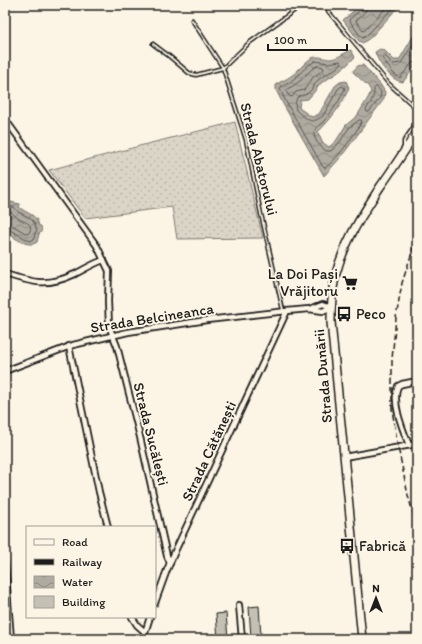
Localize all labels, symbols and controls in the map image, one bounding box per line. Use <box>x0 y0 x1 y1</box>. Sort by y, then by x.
scale bar <box>268 26 347 52</box>
text: 100 m <box>274 33 307 47</box>
street label: Strada Abatorului <box>236 101 282 217</box>
place label: La Doi Pași Vrăjitoru <box>268 265 339 300</box>
supermarket icon: La Doi Pași Vrăjitoru <box>341 274 359 292</box>
street label: Strada Belcineanca <box>89 299 215 337</box>
bus stop icon: Peco <box>335 305 353 323</box>
place label: Peco <box>356 305 386 323</box>
street label: Strada Dunării <box>310 328 336 424</box>
street label: Strada Sucălești <box>129 381 173 487</box>
street label: Strada Cătănești <box>178 398 240 504</box>
legend <box>26 526 156 618</box>
text: Road <box>62 535 88 549</box>
bus stop icon: Fabrică <box>338 537 356 555</box>
place label: Fabrică <box>359 537 406 555</box>
text: Railway <box>62 555 102 569</box>
text: Water <box>62 575 93 589</box>
north arrow <box>356 578 396 618</box>
text: N <box>372 582 380 595</box>
text: Building <box>62 595 106 609</box>

